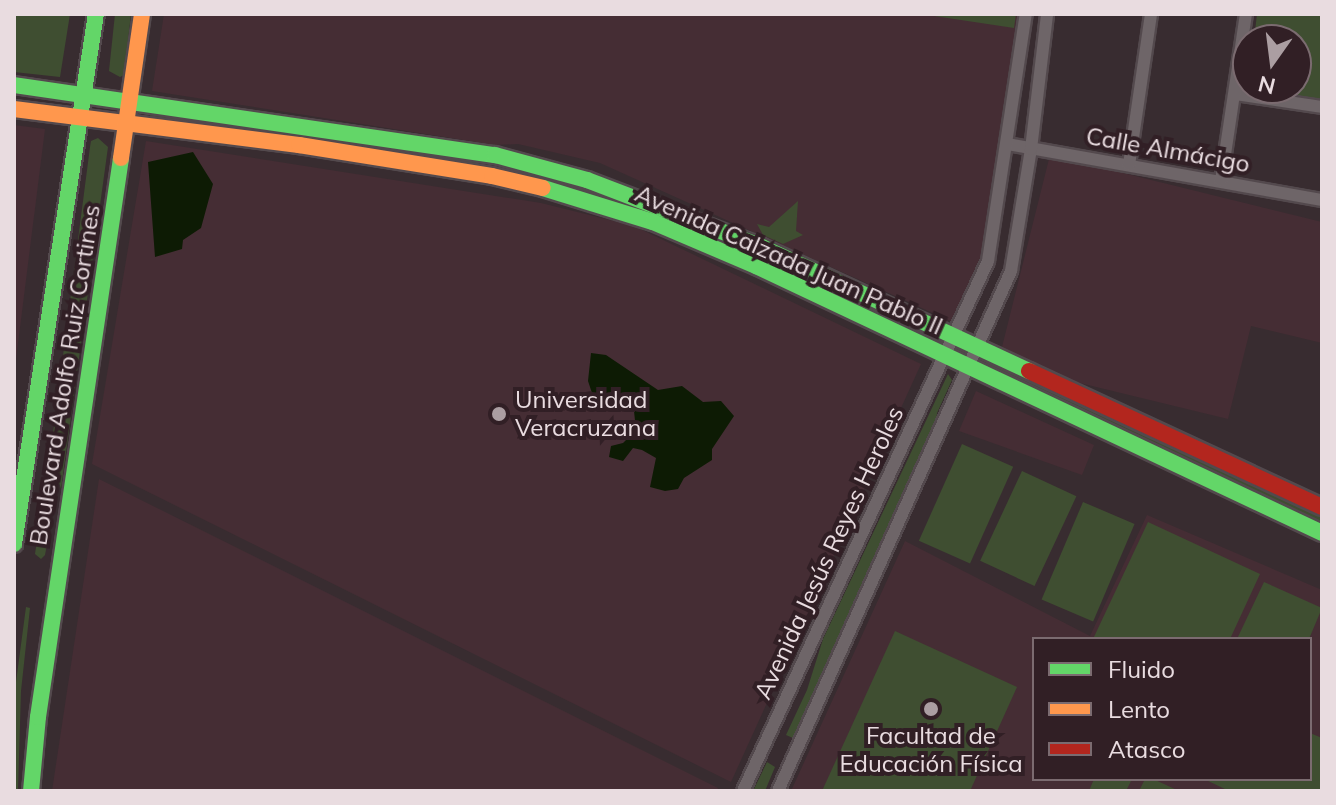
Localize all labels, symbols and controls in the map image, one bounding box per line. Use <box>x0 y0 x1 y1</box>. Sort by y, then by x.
north arrow <box>1232 24 1312 104</box>
text: N <box>1255 70 1278 101</box>
street label: Calle Almácigo <box>1084 121 1252 179</box>
street label: Avenida Calzada Juan Pablo II <box>631 179 947 341</box>
street label: Boulevard Adolfo Ruiz Cortines <box>24 203 106 547</box>
place label: Universidad Veracruzana <box>515 386 656 442</box>
street label: Avenida Jesús Reyes Heroles <box>748 402 910 704</box>
marker: Universidad Veracruzana <box>490 405 508 423</box>
legend <box>1032 637 1312 781</box>
text: Fluido <box>1108 654 1175 684</box>
text: Lento <box>1108 694 1170 724</box>
marker: Facultad de Educación Física <box>922 700 940 718</box>
place label: Facultad de Educación Física <box>839 722 1023 778</box>
text: Atasco <box>1108 734 1185 764</box>

